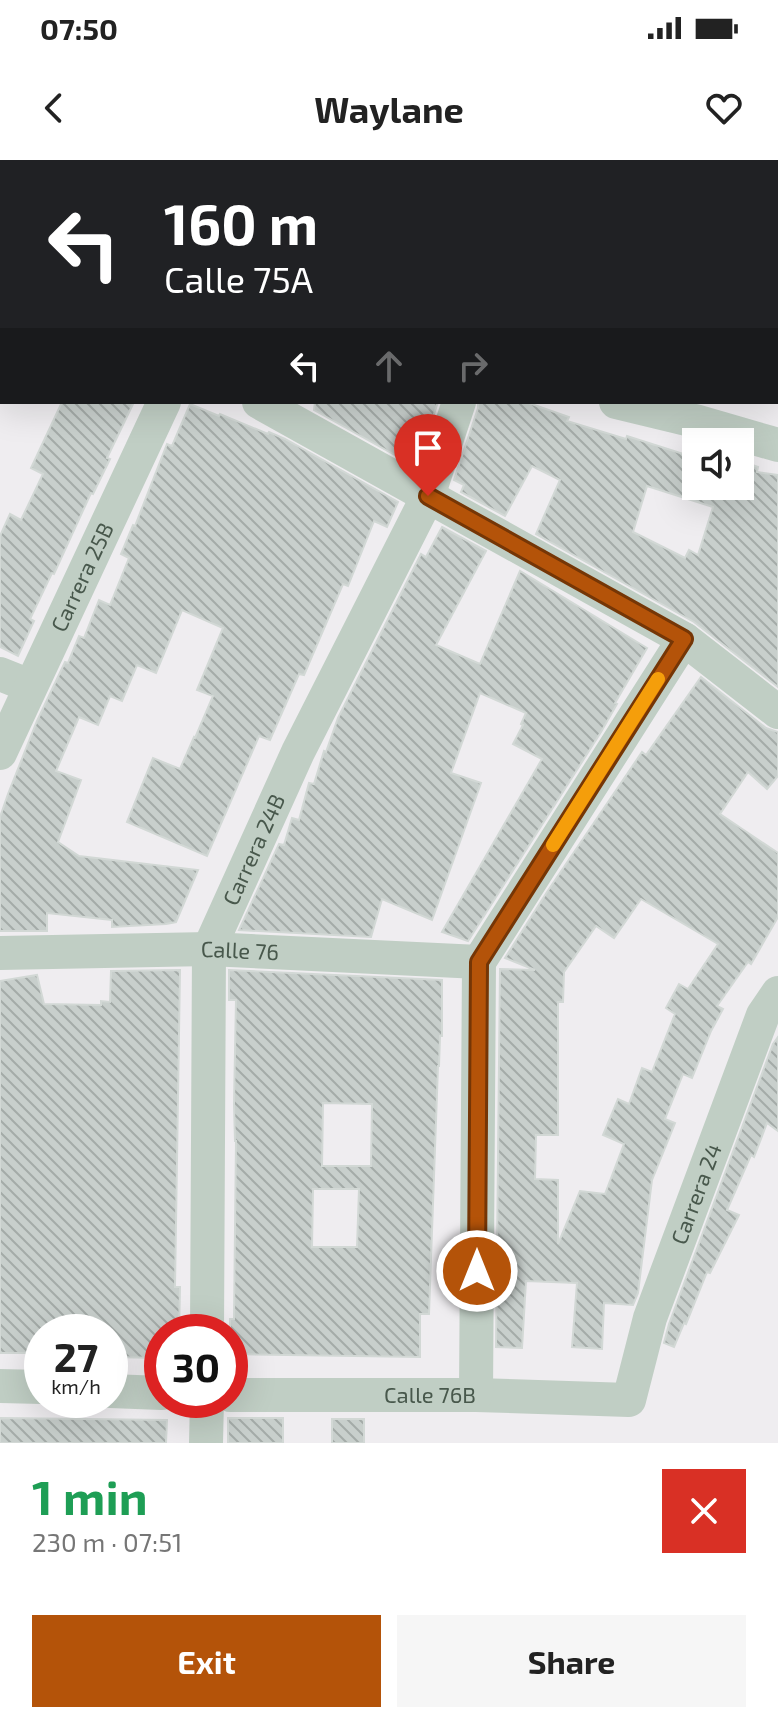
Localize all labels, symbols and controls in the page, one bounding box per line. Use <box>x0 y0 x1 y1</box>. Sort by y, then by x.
text: 07:50 <box>40 10 118 46</box>
icon: back <box>32 86 76 130</box>
icon: heart <box>702 86 746 130</box>
text: Waylane <box>314 87 464 130</box>
text: 160 m <box>164 189 318 256</box>
icon: left <box>32 192 136 296</box>
text: Calle 75A <box>164 257 313 300</box>
icon: left <box>283 344 327 388</box>
icon: ahead <box>367 344 411 388</box>
icon: right <box>451 344 495 388</box>
pin <box>394 414 462 496</box>
icon: arrive <box>406 426 450 470</box>
map controls <box>682 428 754 500</box>
button: sound <box>682 428 754 500</box>
street label: Carrera 25B <box>45 518 118 636</box>
street label: Carrera 24B <box>217 790 289 909</box>
street label: Calle 76 <box>201 935 280 964</box>
street label: Carrera 24 <box>665 1140 726 1248</box>
position arrow <box>435 1229 519 1313</box>
speed limit sign: 30 <box>144 1314 248 1418</box>
text: 27 <box>54 1332 98 1380</box>
text: km/h <box>51 1374 101 1398</box>
street label: Calle 76B <box>384 1381 476 1407</box>
text: 1 min <box>32 1467 148 1525</box>
button: close <box>662 1469 746 1553</box>
text: 230 m · 07:51 <box>32 1526 182 1557</box>
button: Exit <box>32 1615 381 1707</box>
button: Share <box>397 1615 746 1707</box>

